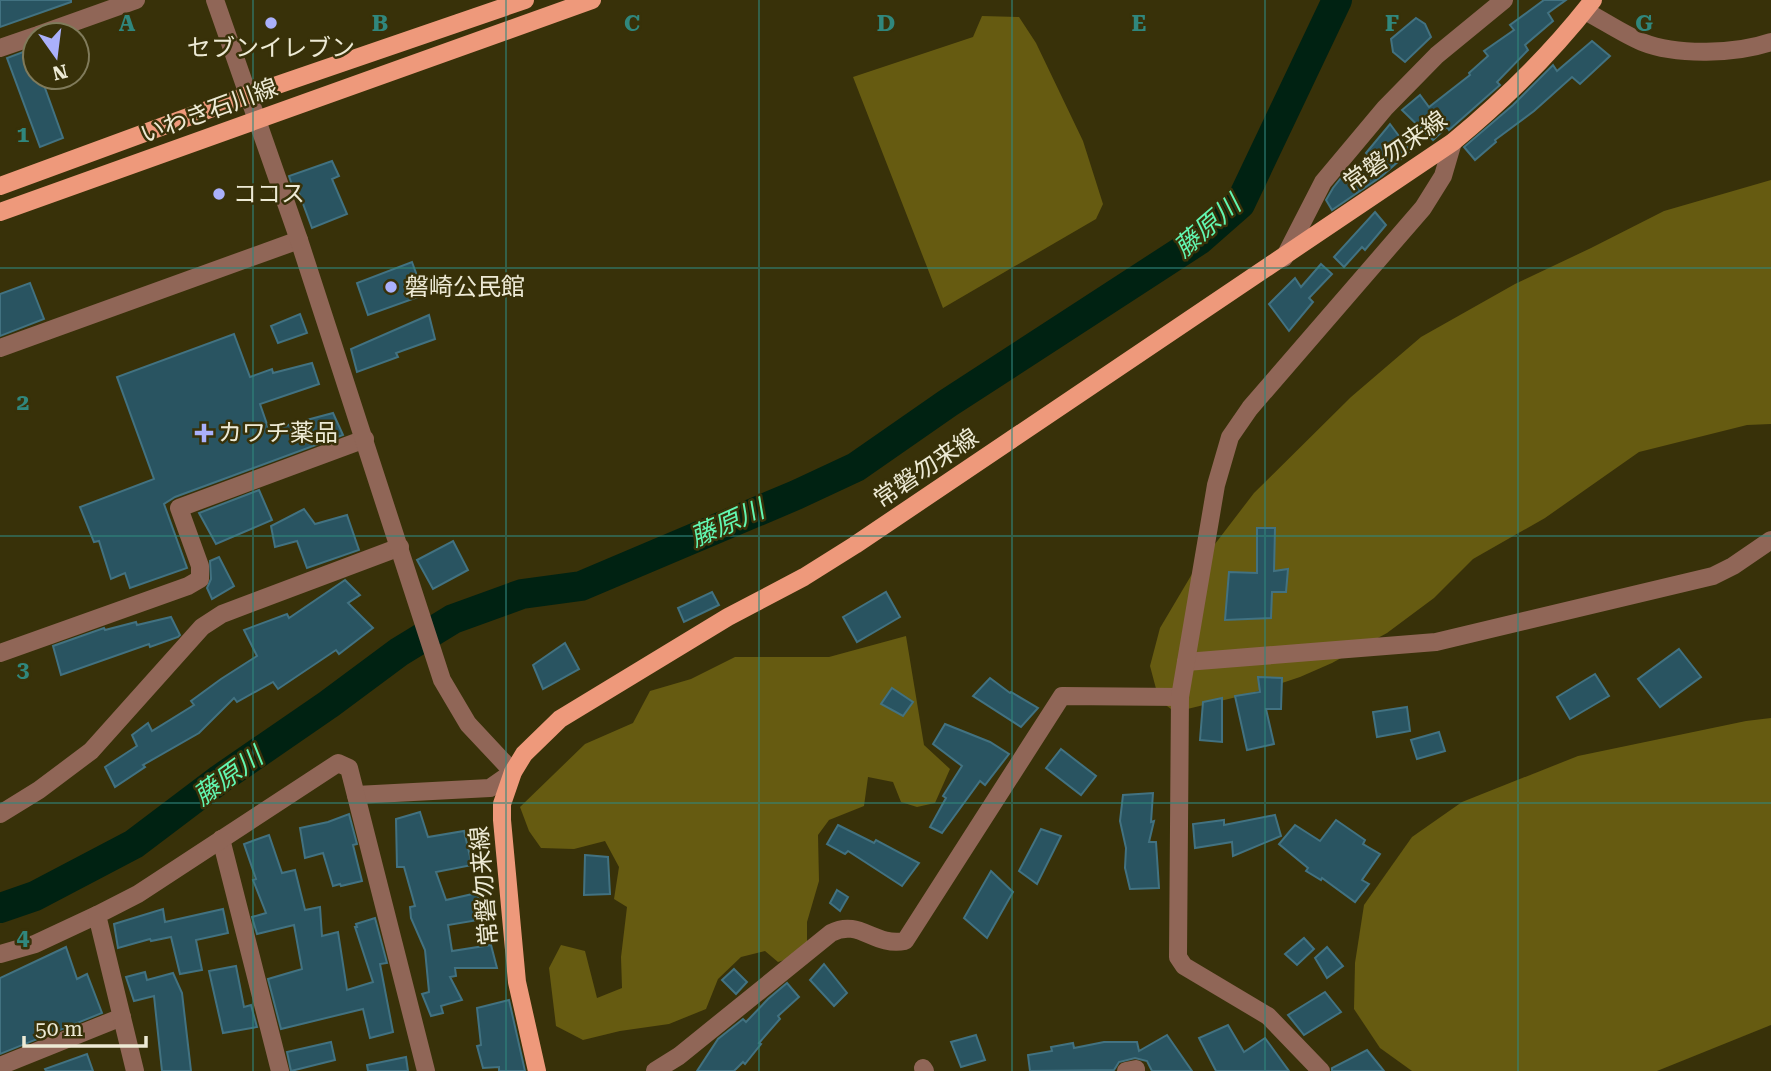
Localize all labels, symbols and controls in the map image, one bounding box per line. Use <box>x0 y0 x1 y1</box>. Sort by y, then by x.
text: A <box>119 10 136 37</box>
text: B <box>372 10 388 37</box>
text: C <box>624 10 640 37</box>
text: D <box>877 10 895 37</box>
text: E <box>1132 10 1146 37</box>
text: F <box>1385 10 1399 37</box>
text: G <box>1635 10 1653 37</box>
marker: セブンイレブン <box>263 15 279 31</box>
north arrow <box>21 21 91 91</box>
place label: セブンイレブン <box>187 34 355 62</box>
text: N <box>50 59 70 85</box>
street label: いわき石川線 <box>137 73 281 149</box>
street label: 常磐勿来線 <box>1338 105 1452 197</box>
text: 1 <box>17 121 30 148</box>
place label: ココス <box>233 180 305 208</box>
marker: ココス <box>211 186 227 202</box>
water label: 藤原川 <box>1168 187 1249 263</box>
place label: 磐崎公民館 <box>405 273 525 301</box>
marker: 磐崎公民館 <box>383 279 399 295</box>
text: 2 <box>17 389 29 416</box>
place label: カワチ薬品 <box>218 419 338 447</box>
street label: 常磐勿来線 <box>868 423 984 513</box>
marker: カワチ薬品 <box>196 425 212 441</box>
water label: 藤原川 <box>685 492 771 553</box>
text: 3 <box>17 656 30 683</box>
water label: 藤原川 <box>188 739 271 811</box>
street label: 常磐勿来線 <box>465 825 503 947</box>
text: 4 <box>17 924 30 951</box>
scale bar <box>24 1004 147 1048</box>
text: 50 m <box>35 1017 83 1041</box>

